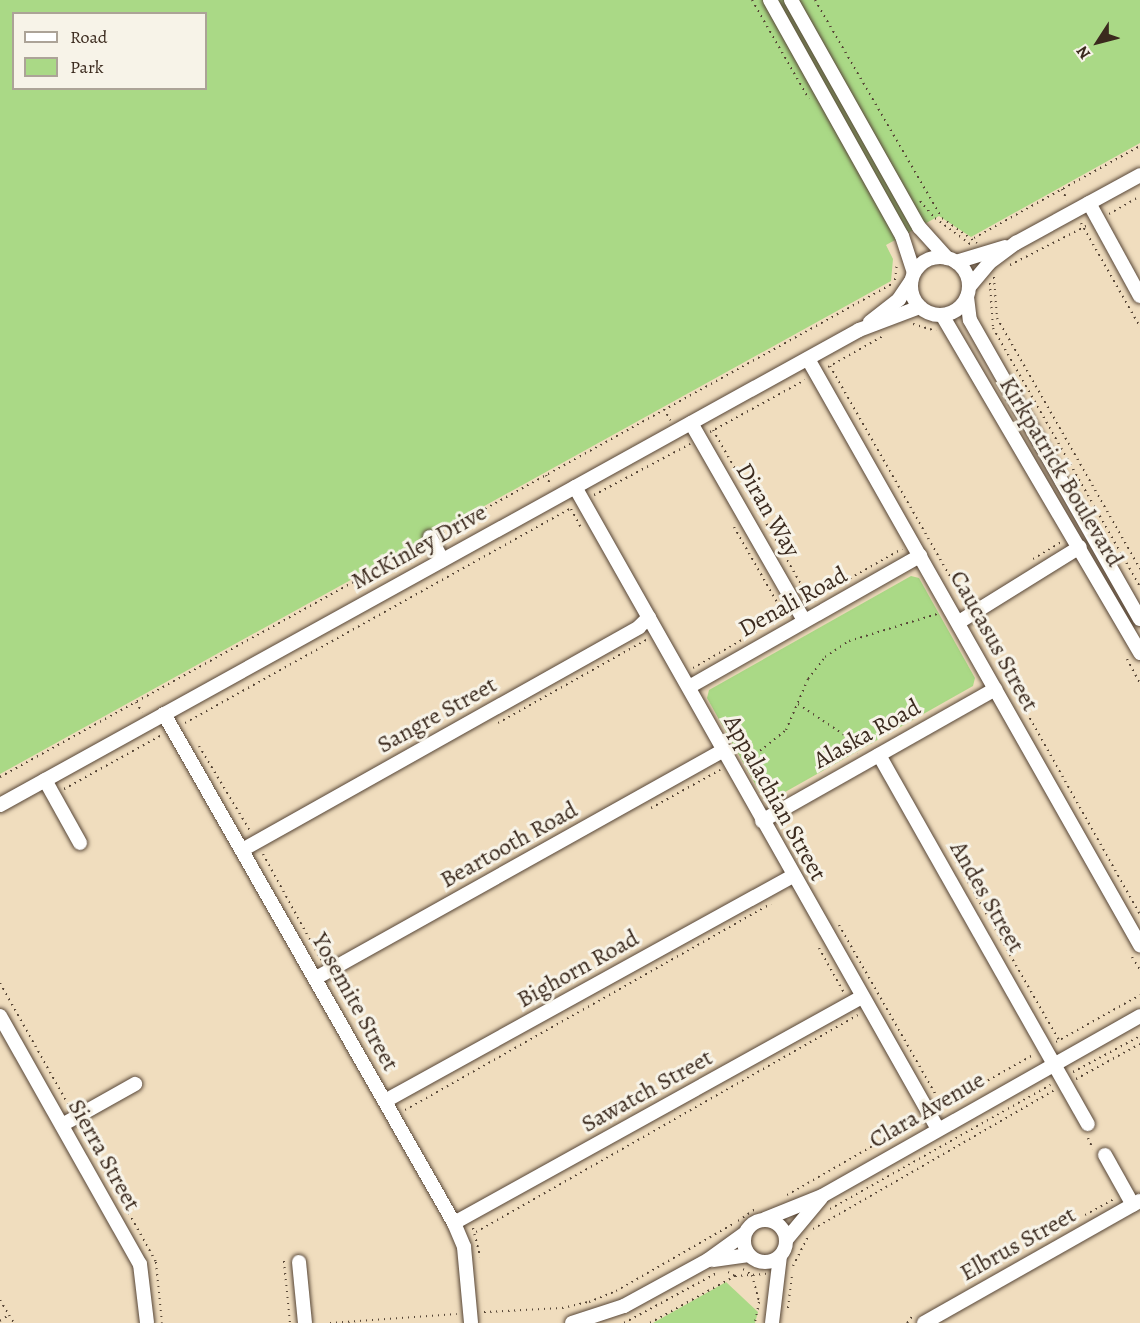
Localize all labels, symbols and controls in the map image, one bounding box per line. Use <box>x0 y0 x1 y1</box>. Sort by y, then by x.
legend <box>12 12 207 90</box>
north arrow <box>1068 12 1128 72</box>
text: Road <box>70 25 107 49</box>
text: N <box>1071 41 1096 64</box>
text: Park <box>70 55 104 79</box>
street label: Kirkpatrick Boulevard <box>993 372 1129 572</box>
street label: Diran Way <box>730 458 806 562</box>
street label: McKinley Drive <box>346 498 492 596</box>
street label: Denali Road <box>734 560 852 644</box>
street label: Caucasus Street <box>944 566 1044 716</box>
street label: Sangre Street <box>372 670 502 760</box>
street label: Alaska Road <box>809 693 925 775</box>
street label: Appalachian Street <box>718 710 832 886</box>
street label: Beartooth Road <box>435 795 583 895</box>
street label: Andes Street <box>944 836 1030 958</box>
street label: Bighorn Road <box>512 924 644 1014</box>
street label: Yosemite Street <box>305 928 405 1076</box>
street label: Sawatch Street <box>576 1043 718 1139</box>
street label: Clara Avenue <box>864 1065 990 1155</box>
street label: Sierra Street <box>62 1094 146 1216</box>
street label: Elbrus Street <box>955 1200 1081 1288</box>

